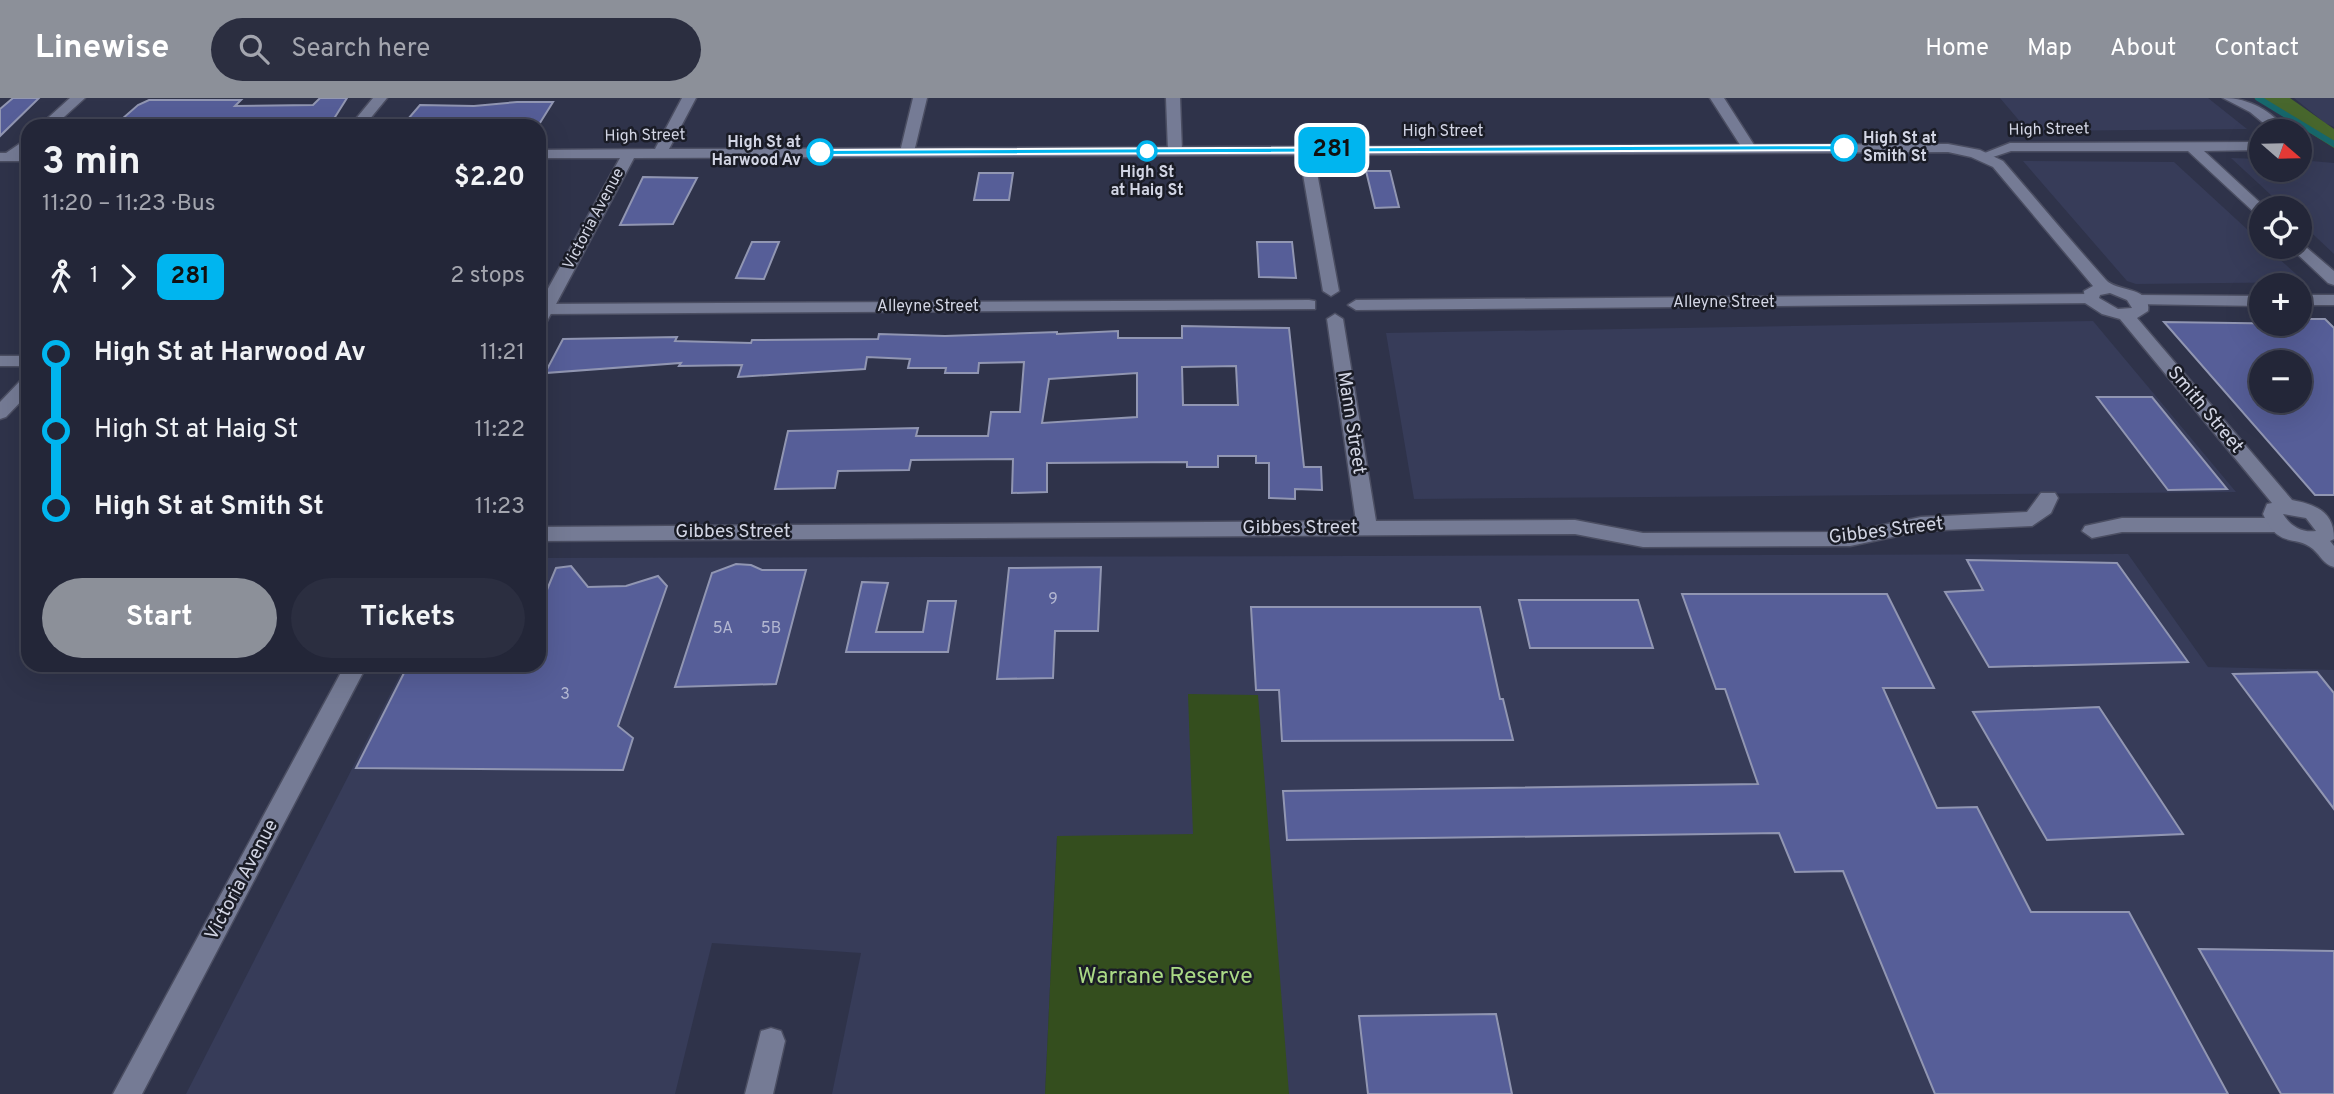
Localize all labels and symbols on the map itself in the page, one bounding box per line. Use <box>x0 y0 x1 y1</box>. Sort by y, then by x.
street label: High Street <box>2008 119 2090 141</box>
north arrow <box>2249 119 2312 182</box>
street label: High Street <box>1402 122 1484 142</box>
street label: High Street <box>604 125 686 147</box>
line badge: 281 <box>1292 127 1372 173</box>
place label: High St at Smith St <box>1863 129 1937 167</box>
place label: High St at Harwood Av <box>711 133 801 171</box>
marker: High St at Smith St <box>1831 135 1857 161</box>
marker: High St at Harwood Av <box>807 139 833 165</box>
marker: High St at Haig St <box>1137 141 1157 161</box>
place label: High St at Haig St <box>1110 163 1184 201</box>
street label: Victoria Avenue <box>559 165 629 273</box>
street label: Alleyne Street <box>1673 293 1775 313</box>
street label: Alleyne Street <box>877 297 979 317</box>
street label: Smith Street <box>2162 361 2248 459</box>
street label: Mann Street <box>1331 370 1371 476</box>
street label: Gibbes Street <box>1827 512 1945 550</box>
street label: Gibbes Street <box>1242 516 1358 540</box>
street label: Gibbes Street <box>675 520 791 544</box>
house number: 9 <box>1048 590 1058 610</box>
house number: 5A <box>713 619 733 639</box>
house number: 5B <box>761 619 781 639</box>
house number: 3 <box>560 685 570 705</box>
street label: Victoria Avenue <box>200 815 284 945</box>
park label: Warrane Reserve <box>1077 963 1253 992</box>

